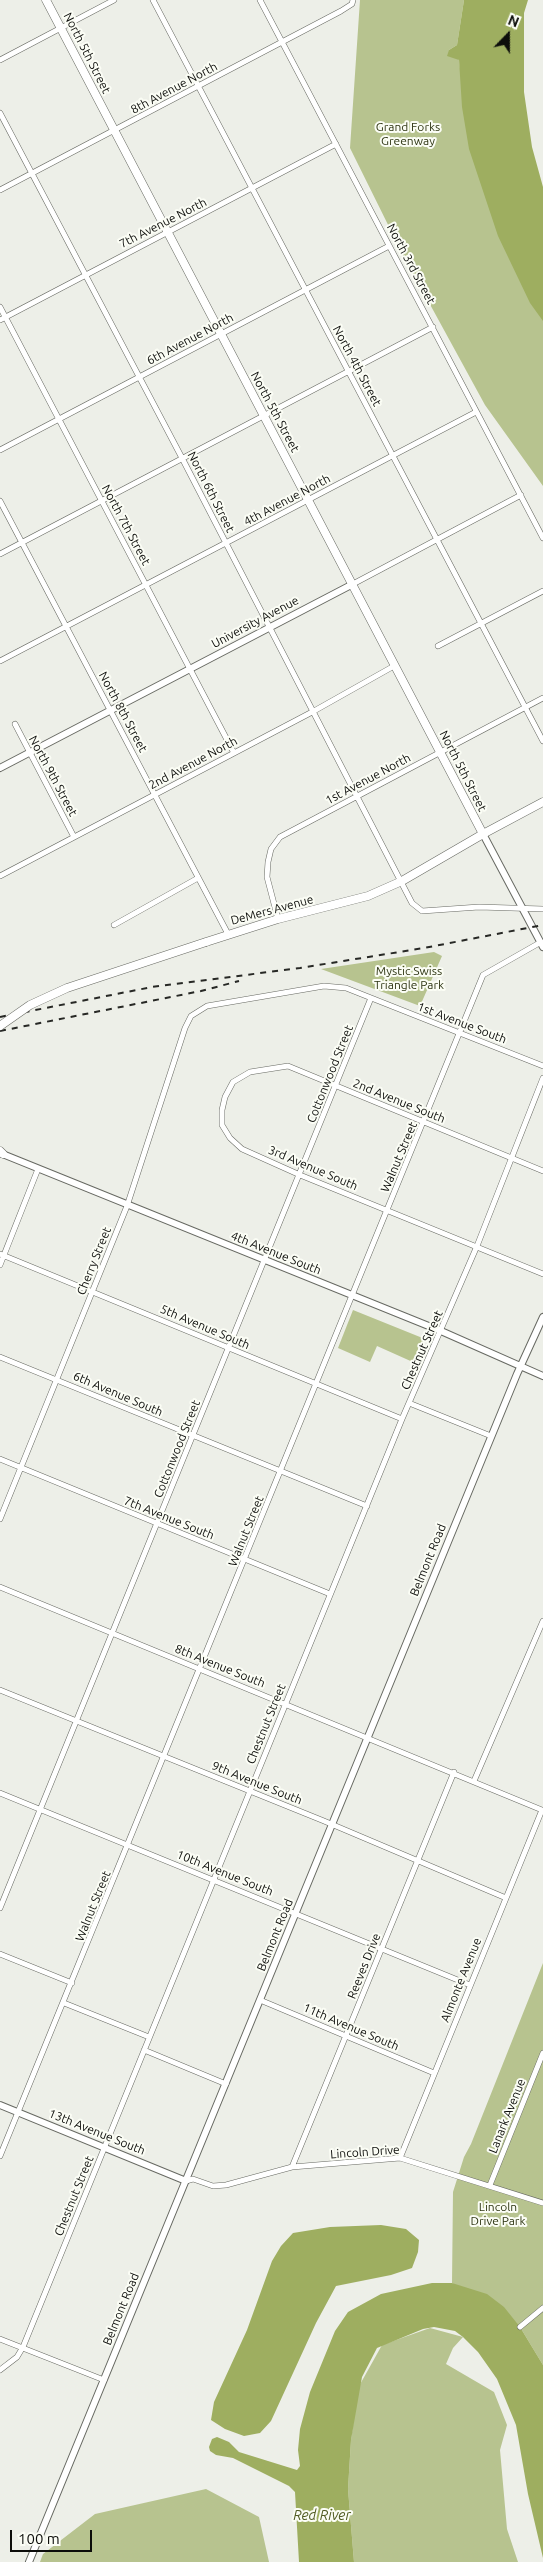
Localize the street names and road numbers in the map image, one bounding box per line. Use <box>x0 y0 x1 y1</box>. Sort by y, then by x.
street label: North 5th Street <box>60 10 114 96</box>
street label: 8th Avenue North <box>128 59 220 117</box>
street label: 7th Avenue North <box>117 195 209 251</box>
street label: North 3rd Street <box>384 221 438 307</box>
street label: 6th Avenue North <box>144 310 236 368</box>
street label: North 4th Street <box>330 323 384 409</box>
street label: North 5th Street <box>248 369 302 455</box>
street label: North 6th Street <box>184 449 238 535</box>
street label: 4th Avenue North <box>241 471 333 529</box>
street label: North 7th Street <box>99 482 153 568</box>
street label: University Avenue <box>209 593 301 651</box>
street label: North 8th Street <box>96 669 150 755</box>
street label: North 5th Street <box>436 728 490 814</box>
street label: North 9th Street <box>26 733 80 819</box>
street label: 2nd Avenue North <box>146 734 240 792</box>
street label: 1st Avenue North <box>323 751 413 807</box>
street label: DeMers Avenue <box>229 892 315 928</box>
street label: 1st Avenue South <box>415 999 509 1047</box>
street label: Cottonwood Street <box>304 1023 356 1125</box>
street label: 2nd Avenue South <box>351 1076 447 1126</box>
street label: Walnut Street <box>378 1120 420 1194</box>
street label: 3rd Avenue South <box>266 1143 360 1193</box>
street label: Cherry Street <box>74 1225 114 1297</box>
street label: 4th Avenue South <box>229 1228 323 1278</box>
street label: 5th Avenue South <box>158 1302 252 1352</box>
street label: Chestnut Street <box>398 1308 446 1392</box>
street label: 6th Avenue South <box>71 1369 165 1419</box>
street label: Cottonwood Street <box>151 1398 203 1500</box>
street label: 7th Avenue South <box>122 1493 216 1543</box>
street label: Walnut Street <box>225 1494 267 1568</box>
street label: Belmont Road <box>407 1522 449 1598</box>
street label: 8th Avenue South <box>173 1641 267 1691</box>
street label: Chestnut Street <box>243 1682 289 1766</box>
street label: 9th Avenue South <box>210 1758 304 1808</box>
street label: 10th Avenue South <box>175 1847 275 1899</box>
street label: Walnut Street <box>72 1869 114 1943</box>
street label: Belmont Road <box>254 1897 296 1973</box>
street label: Reeves Drive <box>344 1931 384 2001</box>
street label: Almonte Avenue <box>438 1936 484 2024</box>
street label: 11th Avenue South <box>301 2000 401 2054</box>
street label: Lanark Avenue <box>486 2077 528 2155</box>
street label: 13th Avenue South <box>47 2106 147 2158</box>
street label: Lincoln Drive <box>330 2142 400 2162</box>
street label: Chestnut Street <box>51 2154 97 2238</box>
street label: Belmont Road <box>100 2271 142 2347</box>

